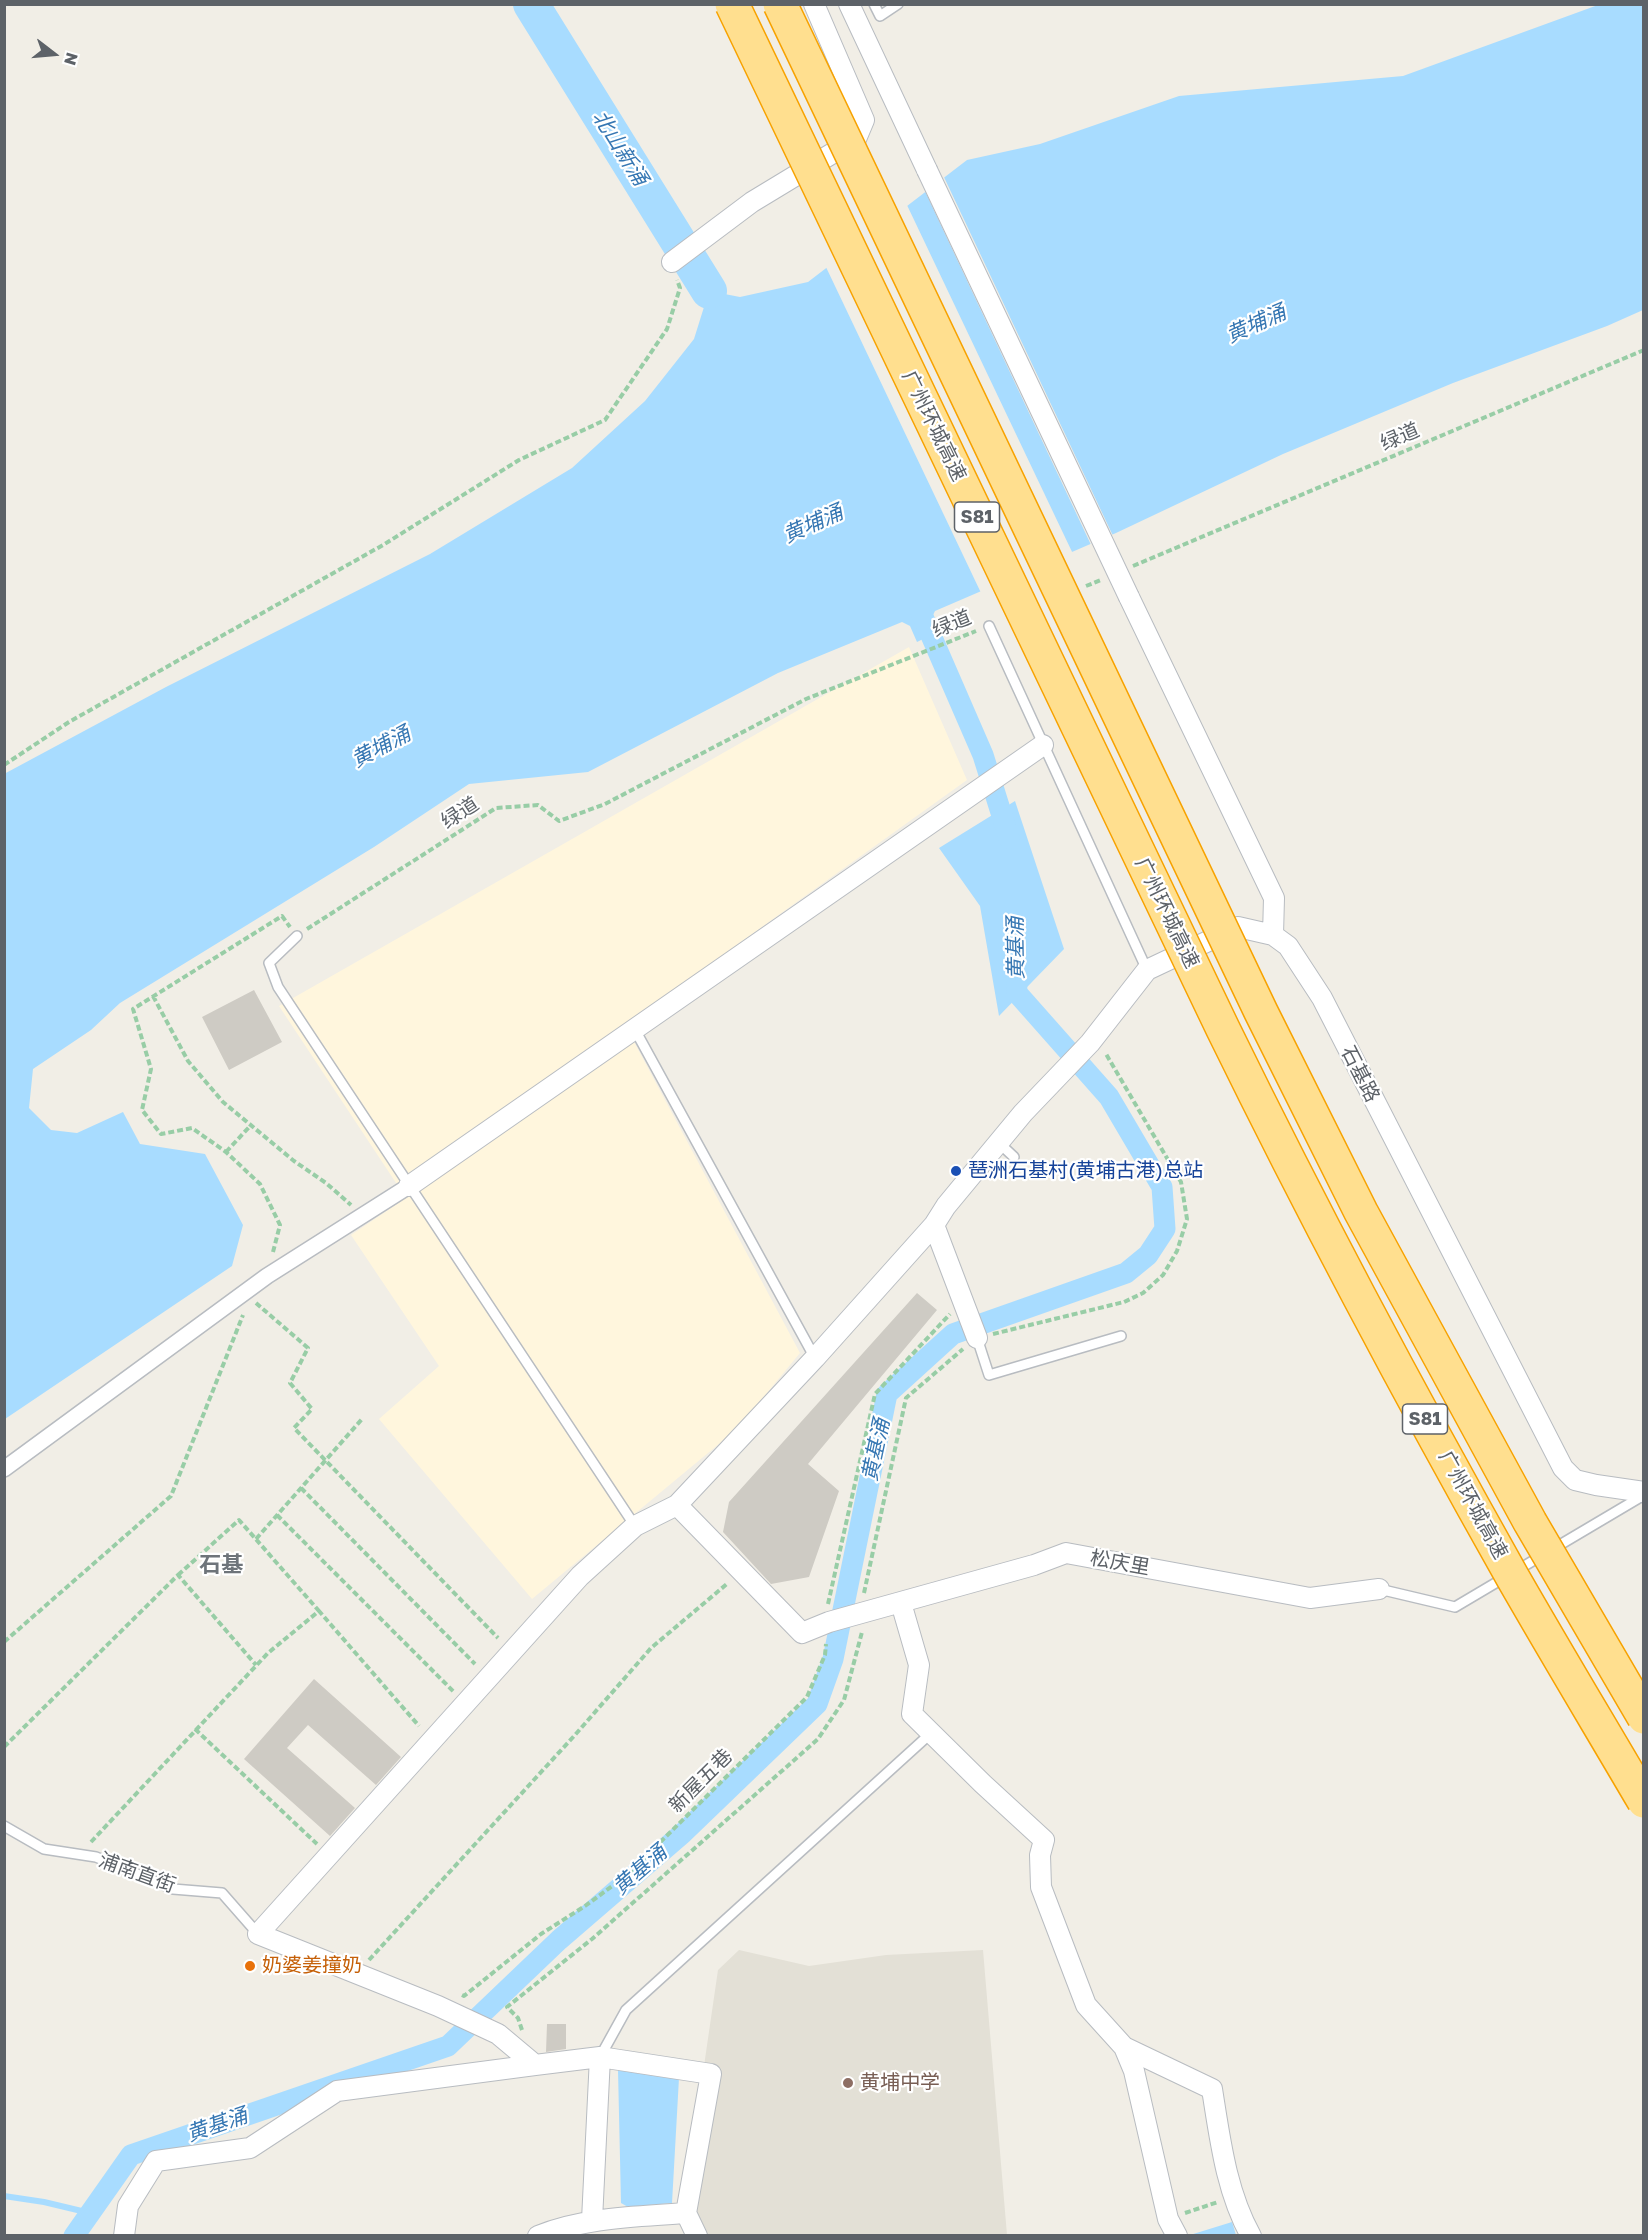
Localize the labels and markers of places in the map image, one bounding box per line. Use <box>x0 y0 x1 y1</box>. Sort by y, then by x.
place label: 琶洲石基村(黄埔古港)总站 <box>968 1159 1203 1183</box>
marker: 琶洲石基村(黄埔古港)总站 <box>949 1164 963 1178</box>
place label: 奶婆姜撞奶 <box>262 1954 362 1978</box>
marker: 奶婆姜撞奶 <box>243 1959 257 1973</box>
place label: 黄埔中学 <box>860 2071 940 2095</box>
marker: 黄埔中学 <box>841 2076 855 2090</box>

